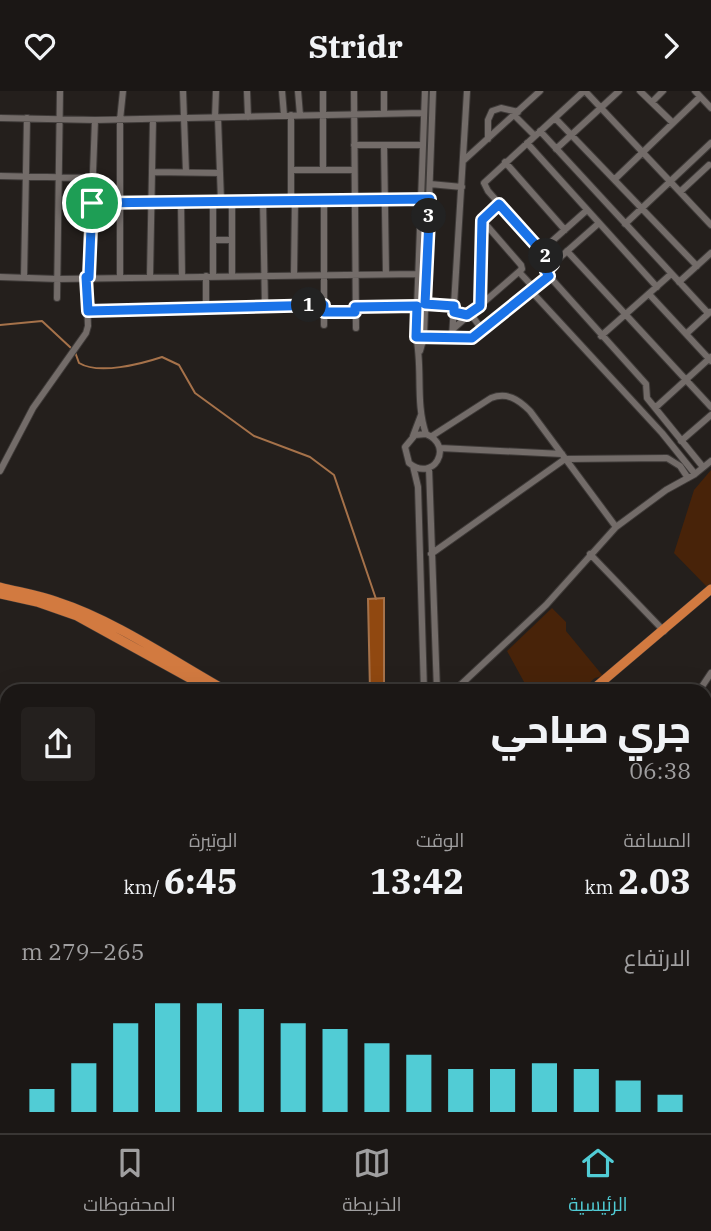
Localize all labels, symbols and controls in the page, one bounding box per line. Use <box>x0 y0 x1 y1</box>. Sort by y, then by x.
text: Stridr <box>308 25 403 67</box>
icon: heart <box>21 27 59 65</box>
icon: forward <box>652 27 690 65</box>
pin <box>62 173 122 233</box>
icon: arrive <box>73 184 111 222</box>
pin: 3 <box>412 199 446 233</box>
text: 3 <box>423 203 434 227</box>
pin: 2 <box>528 239 564 273</box>
text: 2 <box>540 243 551 267</box>
pin: 1 <box>292 287 326 323</box>
text: 1 <box>303 292 314 316</box>
text: جري صباحي <box>491 704 691 753</box>
button: share <box>21 707 95 781</box>
text: 06:38 <box>629 755 691 785</box>
text: الوتيرة <box>189 828 238 852</box>
text: الوقت <box>416 828 464 852</box>
text: المسافة <box>623 828 691 852</box>
text: 6:45 <box>164 858 238 904</box>
text: 13:42 <box>370 858 464 904</box>
text: 2.03 <box>618 858 691 904</box>
text: /km <box>123 875 164 899</box>
text: km <box>585 875 618 899</box>
text: 265–279 m <box>21 936 145 966</box>
text: الارتفاع <box>624 942 691 972</box>
tab: المحفوظات <box>83 1144 176 1222</box>
tab: الخريطة <box>342 1144 402 1222</box>
tab: الرئيسية <box>568 1144 628 1222</box>

